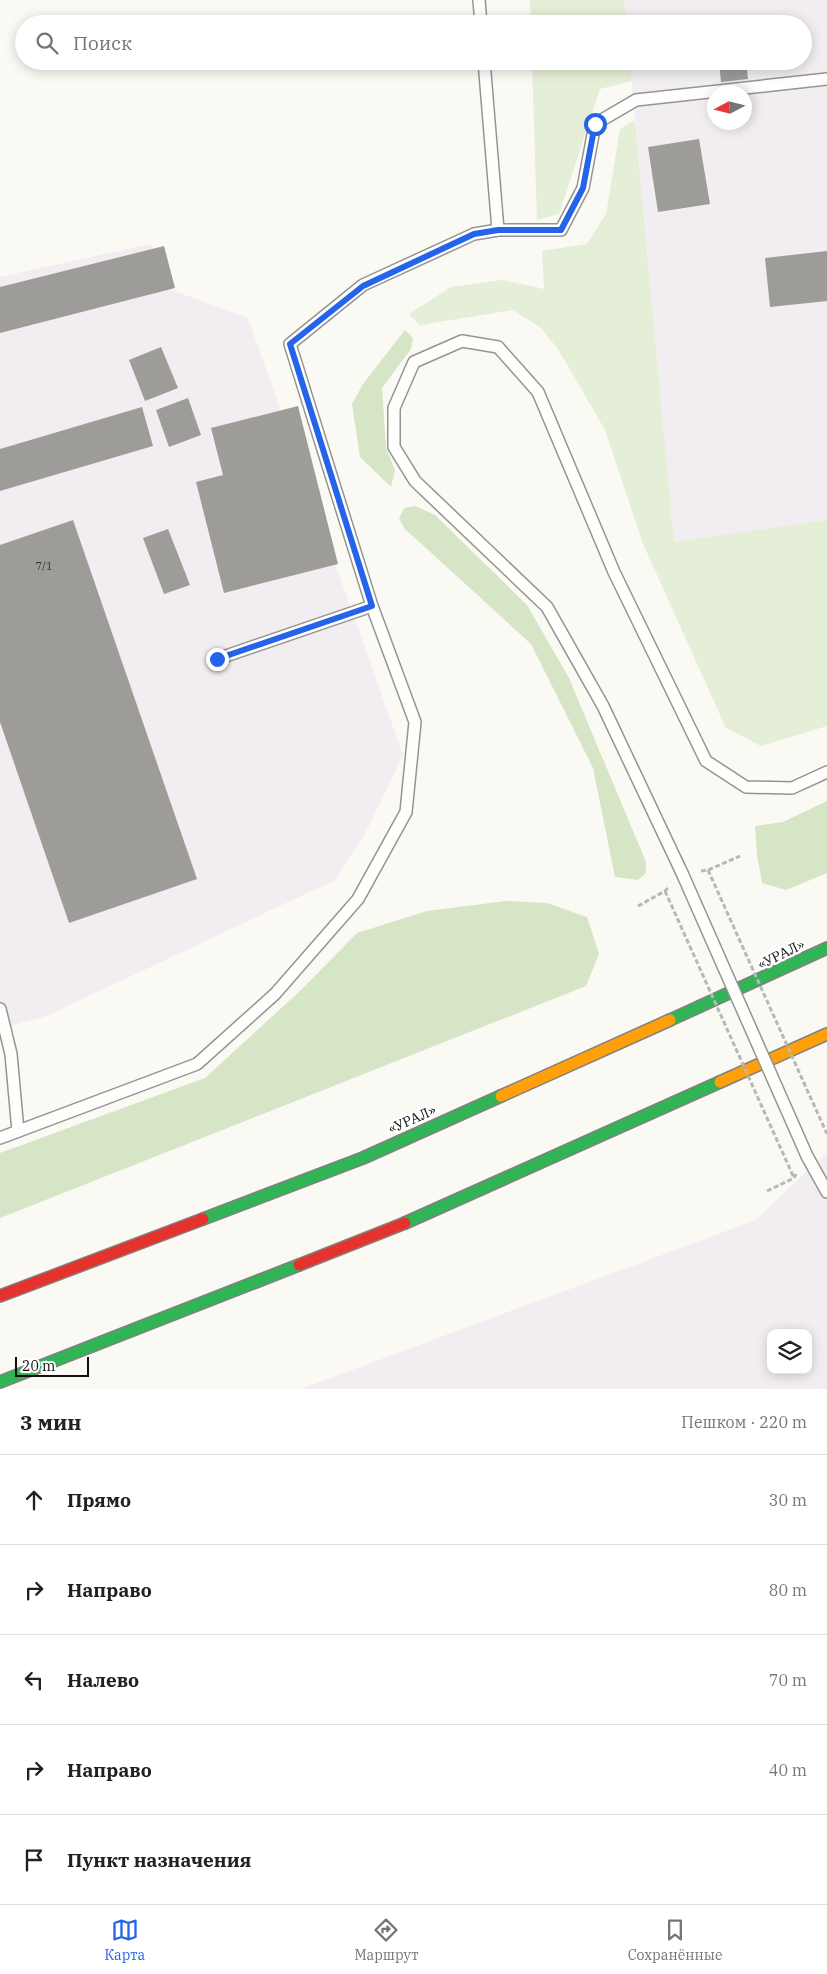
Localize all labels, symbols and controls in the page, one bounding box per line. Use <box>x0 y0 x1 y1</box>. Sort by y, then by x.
search box <box>15 15 812 70</box>
icon: search <box>33 29 61 57</box>
text: Поиск <box>73 31 132 55</box>
north arrow <box>707 85 752 130</box>
route start <box>584 113 607 136</box>
house number: 7/1 <box>35 559 53 573</box>
route end <box>206 648 229 671</box>
street label: «УРАЛ» <box>755 935 807 973</box>
street label: «УРАЛ» <box>385 1101 439 1137</box>
map controls <box>767 1329 812 1374</box>
button: layers <box>767 1329 812 1374</box>
scale bar <box>15 1354 89 1377</box>
text: 20 m <box>22 1357 55 1375</box>
text: 3 мин <box>20 1408 82 1436</box>
text: Пешком · 220 m <box>681 1412 807 1432</box>
icon: ahead <box>20 1486 48 1514</box>
text: Прямо <box>67 1488 131 1512</box>
text: 30 m <box>769 1490 807 1510</box>
icon: right <box>20 1576 48 1604</box>
text: Направо <box>67 1578 152 1602</box>
text: 80 m <box>769 1580 807 1600</box>
icon: left <box>20 1666 48 1694</box>
text: Налево <box>67 1668 139 1692</box>
text: 70 m <box>769 1670 807 1690</box>
icon: right <box>20 1756 48 1784</box>
text: Направо <box>67 1758 152 1782</box>
text: 40 m <box>769 1760 807 1780</box>
icon: arrive <box>20 1846 48 1874</box>
text: Пункт назначения <box>67 1848 251 1872</box>
tab: Карта <box>105 1916 145 1964</box>
tab: Маршрут <box>354 1916 418 1964</box>
tab: Сохранённые <box>628 1916 722 1964</box>

